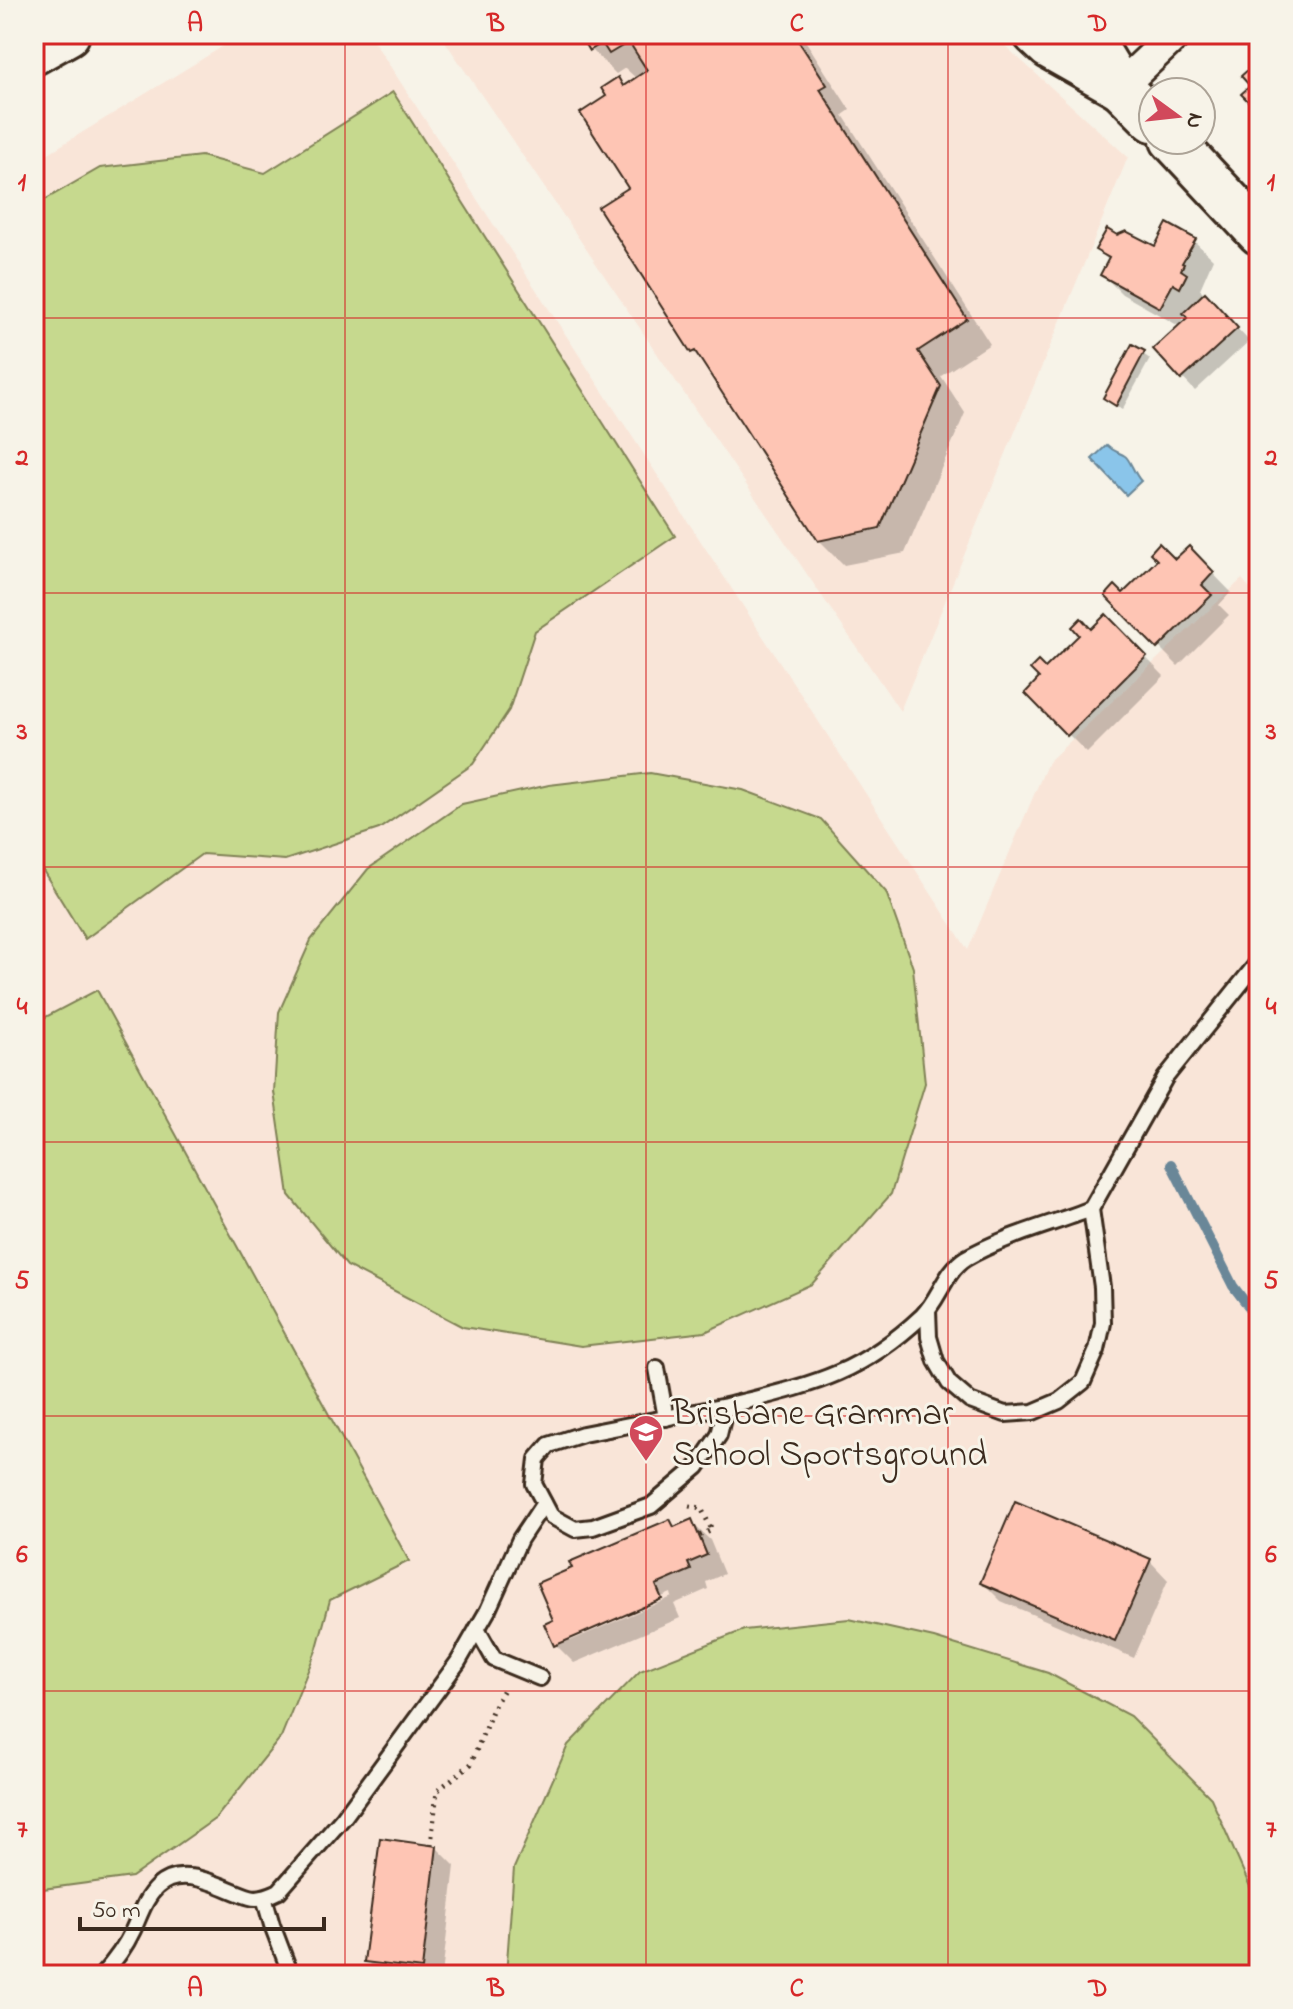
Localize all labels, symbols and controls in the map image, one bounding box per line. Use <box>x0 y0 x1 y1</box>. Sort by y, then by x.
text: A <box>187 6 203 44</box>
text: B <box>486 6 505 44</box>
text: C <box>790 6 804 44</box>
text: D <box>1087 6 1108 44</box>
north arrow <box>1137 76 1217 156</box>
text: N <box>1176 109 1211 132</box>
text: 1 <box>18 165 27 203</box>
text: 1 <box>1267 165 1276 203</box>
text: 2 <box>15 440 29 478</box>
text: 2 <box>1264 440 1278 478</box>
text: 3 <box>16 714 28 752</box>
text: 3 <box>1265 714 1277 752</box>
text: 4 <box>17 989 28 1027</box>
text: 4 <box>1266 989 1277 1027</box>
text: 5 <box>15 1263 30 1301</box>
text: 5 <box>1264 1263 1279 1301</box>
place label: Brisbane Grammar School Sportsground <box>671 1389 987 1483</box>
school or university icon: Brisbane Grammar School Sportsground <box>627 1413 665 1463</box>
text: 6 <box>16 1537 28 1575</box>
text: 6 <box>1265 1537 1277 1575</box>
text: 7 <box>17 1812 28 1850</box>
text: 7 <box>1266 1812 1277 1850</box>
scale bar <box>80 1881 324 1931</box>
text: 50 m <box>92 1894 141 1929</box>
text: A <box>187 1971 203 2009</box>
text: B <box>486 1971 505 2009</box>
text: C <box>790 1971 804 2009</box>
text: D <box>1087 1971 1108 2009</box>

